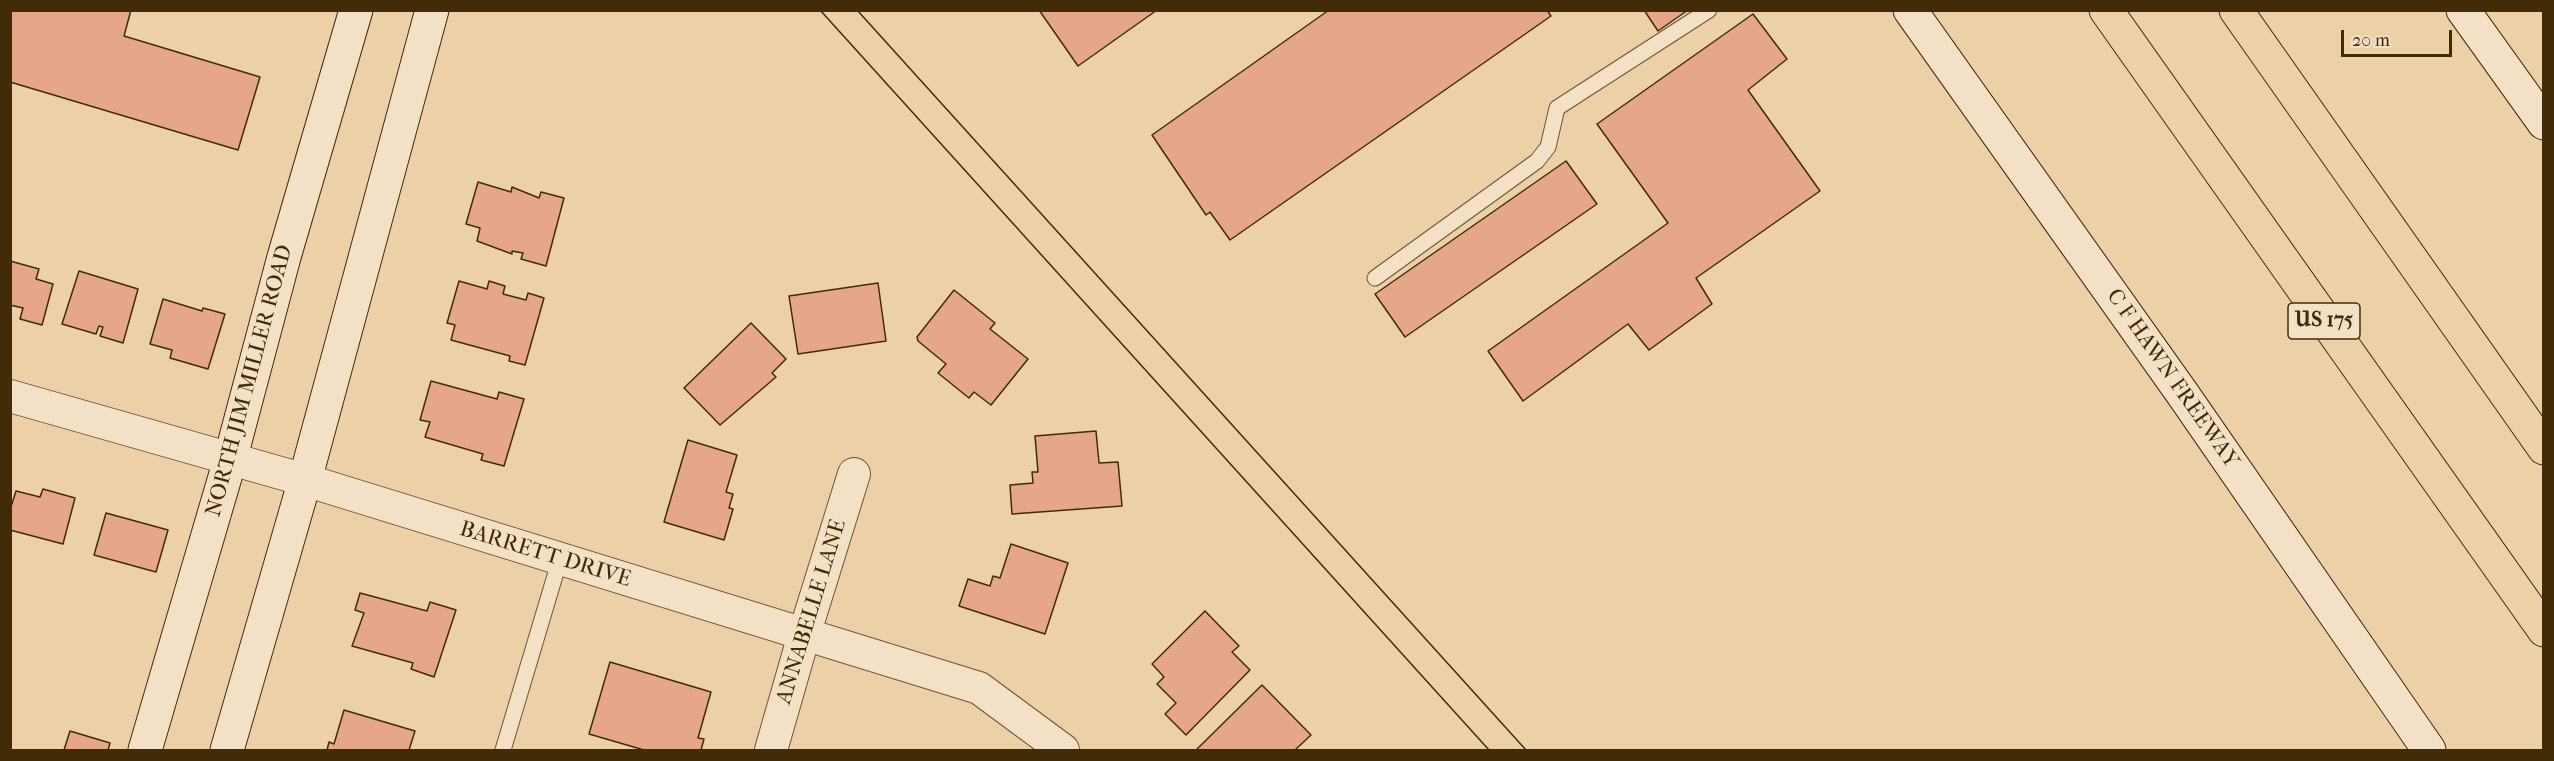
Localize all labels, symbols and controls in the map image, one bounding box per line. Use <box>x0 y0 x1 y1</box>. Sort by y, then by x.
scale bar <box>2344 18 2455 56</box>
text: 20 m <box>2352 30 2390 51</box>
street label: NORTH JIM MILLER ROAD <box>201 242 299 520</box>
street label: C F HAWN FREEWAY <box>2100 284 2244 474</box>
road number: US 175 <box>2288 303 2360 339</box>
street label: BARRETT DRIVE <box>456 516 634 594</box>
street label: ANNABELLE LANE <box>771 516 853 708</box>

